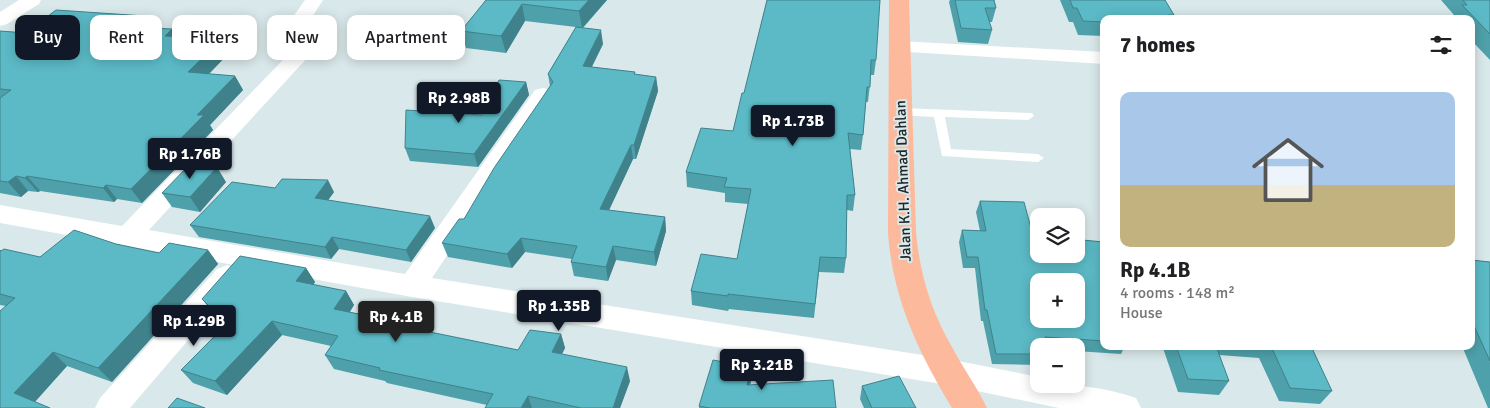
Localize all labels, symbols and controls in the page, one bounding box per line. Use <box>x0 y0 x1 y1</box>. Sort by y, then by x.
chip: Buy <box>15 15 80 60</box>
chip: Rent <box>90 15 162 60</box>
chip: Filters <box>172 15 257 60</box>
chip: New <box>267 15 337 60</box>
chip: Apartment <box>347 15 465 60</box>
icon: filters <box>1427 31 1455 59</box>
text: 7 homes <box>1120 32 1195 58</box>
pin: Rp 2.98B <box>407 82 511 124</box>
text: Rp 2.98B <box>428 88 490 108</box>
street label: Jalan K.H. Ahmad Dahlan <box>891 100 915 262</box>
pin: Rp 1.73B <box>741 104 845 147</box>
text: Rp 1.73B <box>762 111 824 131</box>
icon: home <box>1243 125 1333 215</box>
pin: Rp 1.76B <box>138 138 242 180</box>
text: Rp 1.76B <box>159 144 221 164</box>
map controls <box>1030 208 1085 393</box>
button: layers <box>1030 208 1085 263</box>
text: Rp 4.1B <box>1120 257 1190 283</box>
button: + <box>1030 273 1085 328</box>
text: 4 rooms · 148 m² <box>1120 283 1235 303</box>
pin: Rp 1.35B <box>507 290 611 332</box>
text: Rp 1.35B <box>528 296 590 316</box>
pin: Rp 4.1B <box>350 300 442 343</box>
text: House <box>1120 303 1163 323</box>
pin: Rp 1.29B <box>142 304 246 347</box>
text: Rp 4.1B <box>369 307 423 327</box>
text: Rp 1.29B <box>163 311 225 331</box>
button: − <box>1030 338 1085 393</box>
pin: Rp 3.21B <box>710 348 814 391</box>
text: Rp 3.21B <box>731 355 793 375</box>

